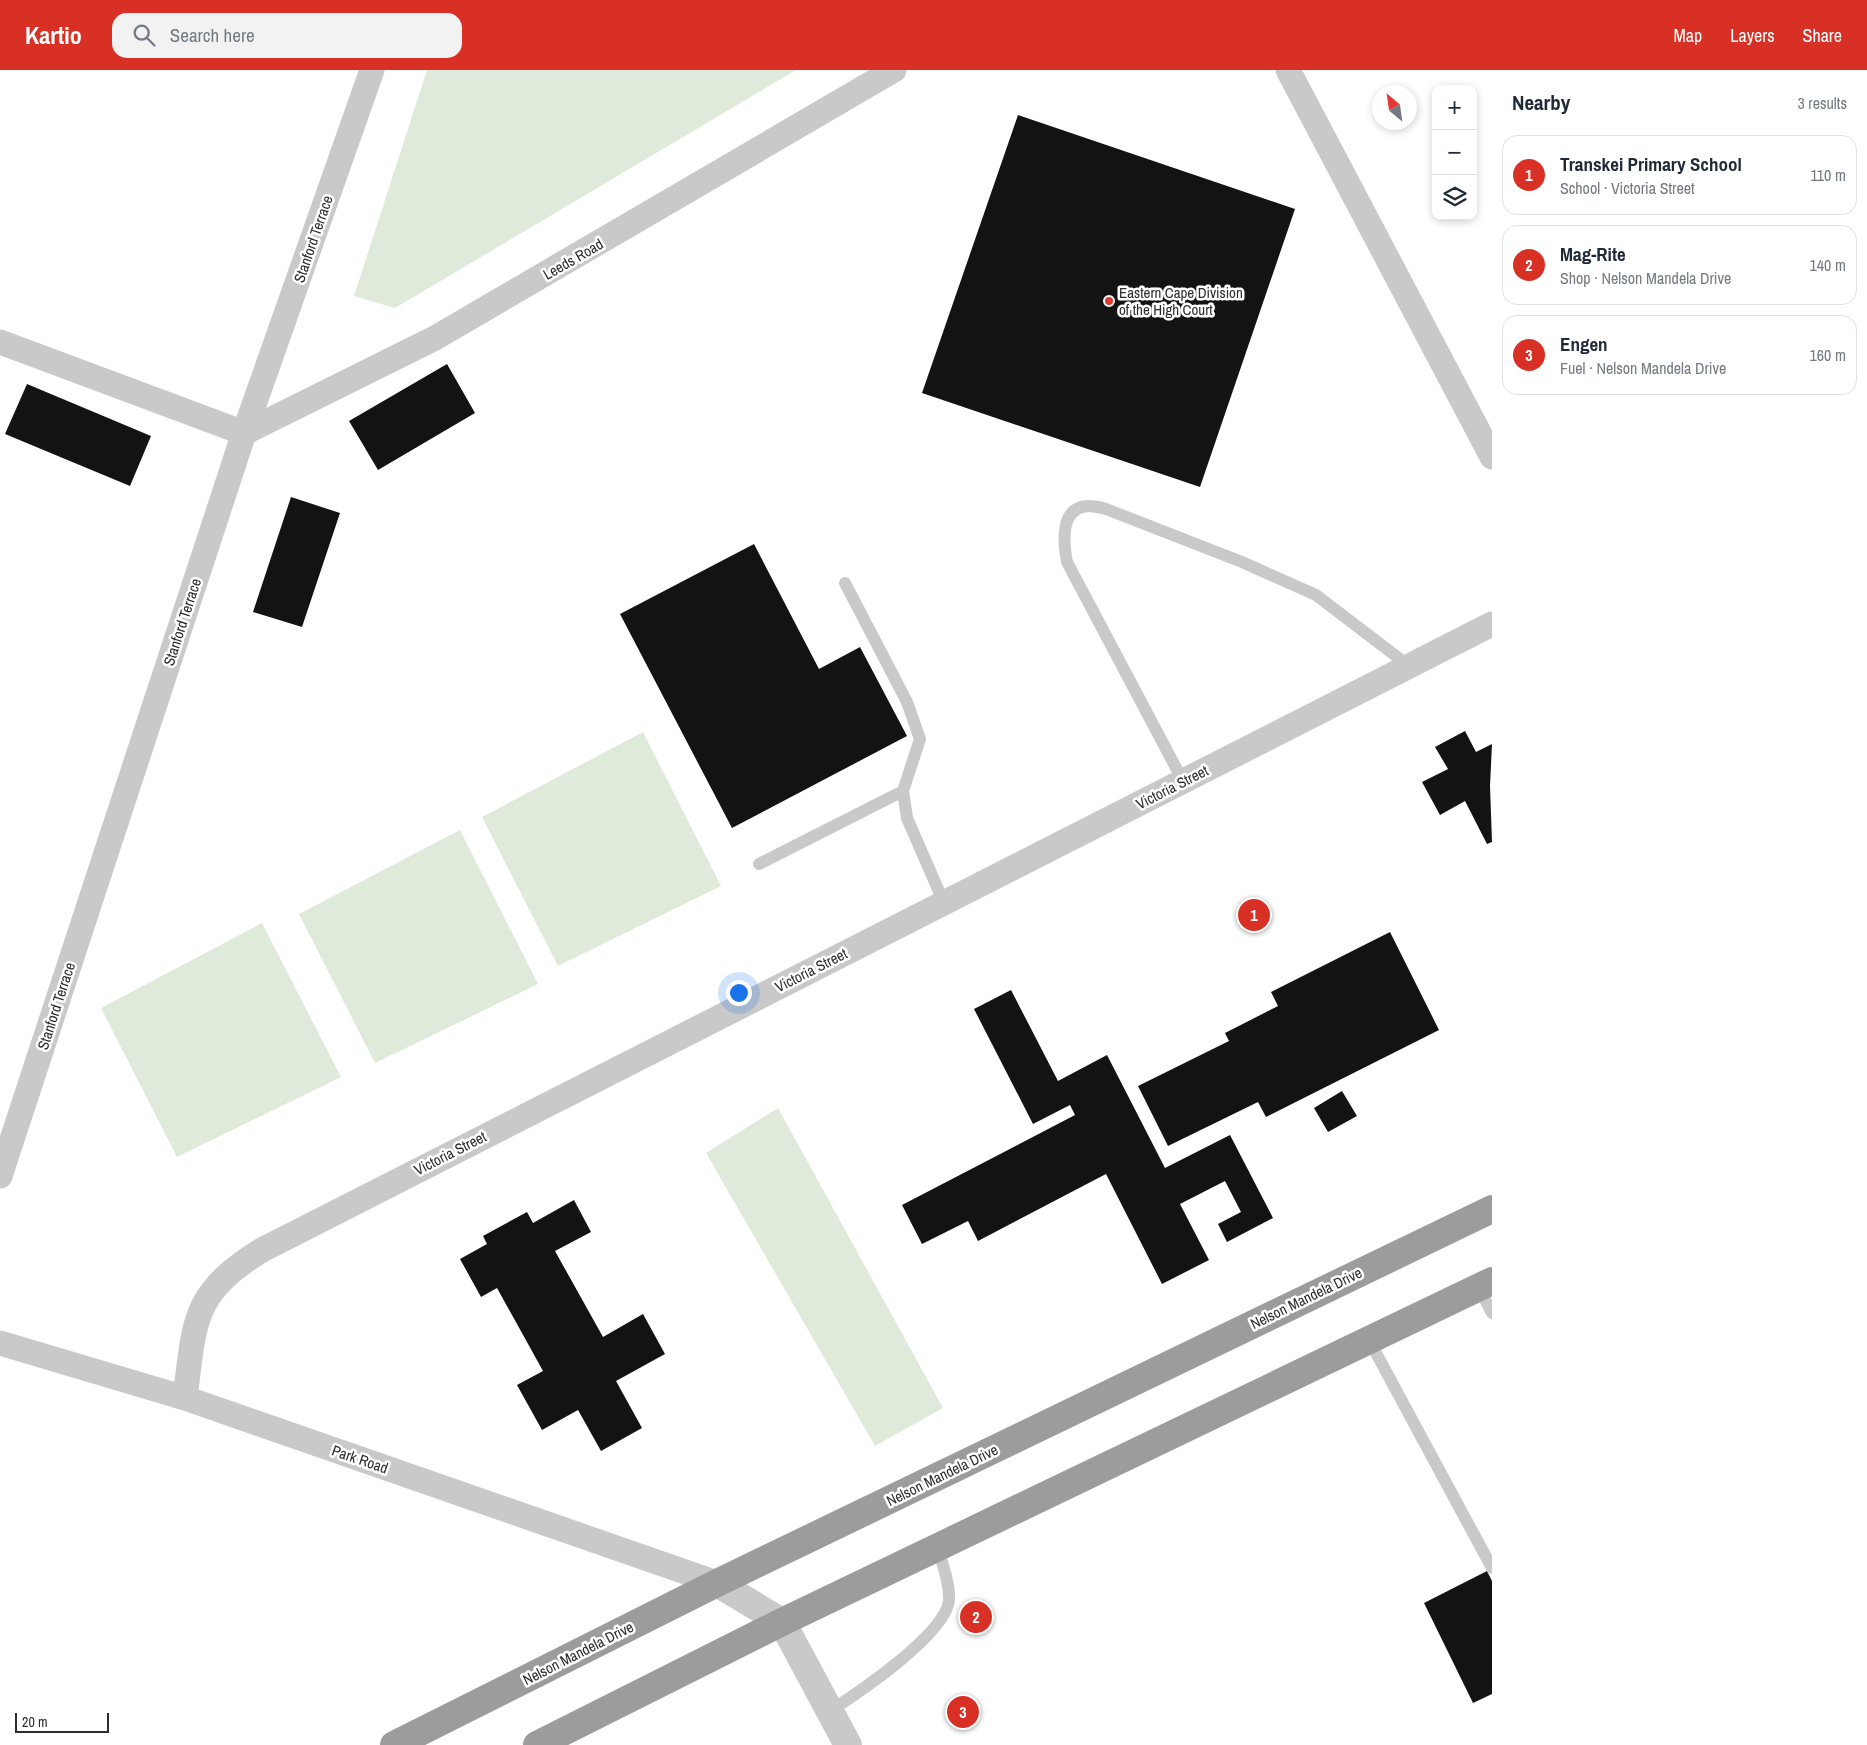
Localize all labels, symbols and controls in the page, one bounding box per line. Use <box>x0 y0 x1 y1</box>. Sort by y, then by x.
search box <box>112 13 462 58</box>
text: Kartio <box>25 19 82 51</box>
icon: search <box>130 21 158 49</box>
text: Search here <box>170 22 255 48</box>
text: Map <box>1674 23 1702 48</box>
text: Layers <box>1730 23 1775 48</box>
text: Share <box>1803 23 1842 48</box>
north arrow <box>1372 85 1417 130</box>
map controls <box>1432 85 1477 220</box>
button: + <box>1432 85 1477 130</box>
text: Nearby <box>1512 88 1570 117</box>
text: 3 results <box>1797 92 1847 114</box>
button: − <box>1432 130 1477 175</box>
text: Transkei Primary School <box>1560 151 1742 177</box>
text: 1 <box>1525 164 1533 186</box>
text: 110 m <box>1810 164 1846 186</box>
button: layers <box>1432 175 1477 220</box>
text: School · Victoria Street <box>1560 177 1695 199</box>
street label: Stanford Terrace <box>288 193 338 285</box>
street label: Leeds Road <box>539 233 607 285</box>
text: Mag-Rite <box>1560 241 1626 267</box>
text: 2 <box>1525 254 1533 276</box>
text: 140 m <box>1810 254 1846 276</box>
text: Shop · Nelson Mandela Drive <box>1560 267 1731 289</box>
place label: Eastern Cape Division of the High Court <box>1119 282 1243 320</box>
marker: Eastern Cape Division of the High Court <box>1103 295 1115 307</box>
text: Engen <box>1560 331 1608 357</box>
text: 3 <box>1525 344 1533 366</box>
text: 160 m <box>1810 344 1846 366</box>
text: Fuel · Nelson Mandela Drive <box>1560 357 1726 379</box>
street label: Stanford Terrace <box>158 575 206 668</box>
street label: Victoria Street <box>1132 760 1212 814</box>
pin: 1 <box>1238 896 1270 934</box>
street label: Victoria Street <box>771 943 851 997</box>
street label: Stanford Terrace <box>32 959 80 1052</box>
your location <box>726 980 752 1006</box>
street label: Victoria Street <box>410 1126 490 1180</box>
street label: Nelson Mandela Drive <box>1247 1262 1365 1334</box>
street label: Nelson Mandela Drive <box>883 1439 1001 1511</box>
street label: Park Road <box>329 1440 391 1478</box>
pin: 2 <box>960 1598 992 1636</box>
street label: Nelson Mandela Drive <box>519 1616 637 1690</box>
pin: 3 <box>947 1693 979 1731</box>
scale bar <box>15 1710 109 1733</box>
text: 20 m <box>22 1713 48 1731</box>

